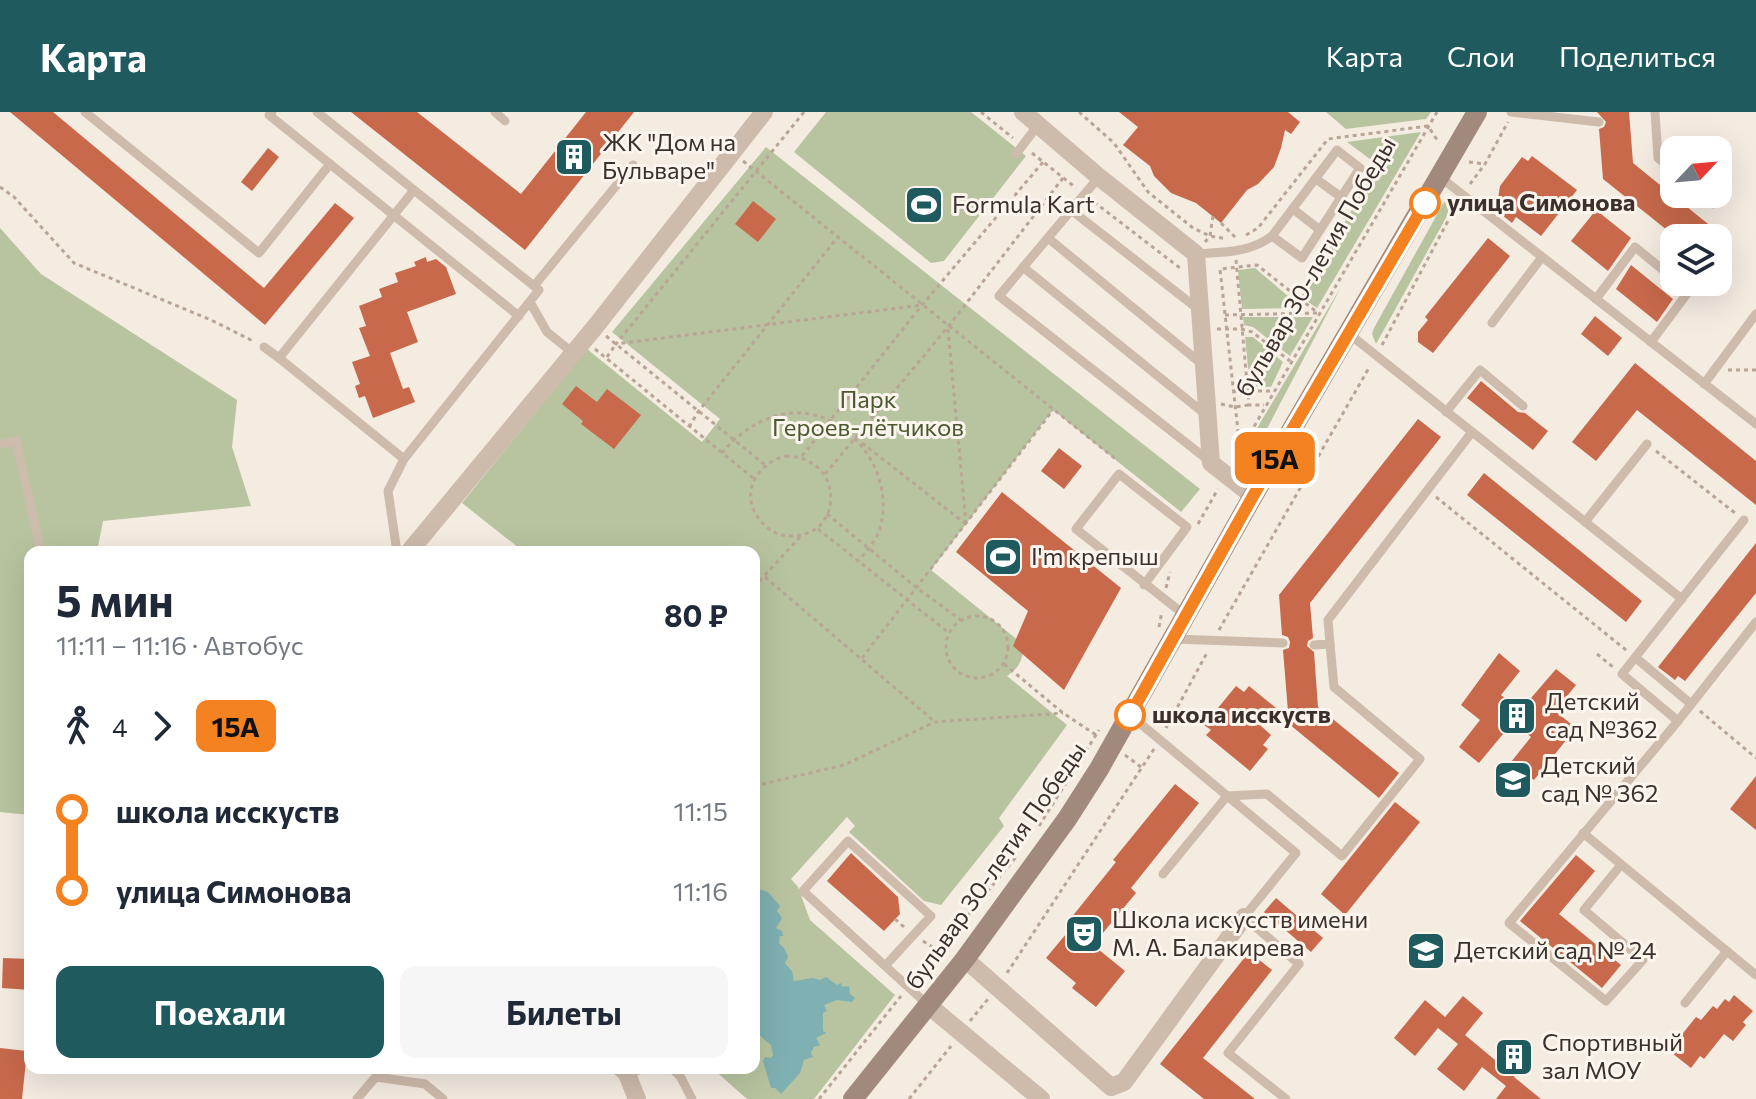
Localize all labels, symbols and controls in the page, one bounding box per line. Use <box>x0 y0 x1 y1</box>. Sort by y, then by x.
text: Карта <box>40 33 147 80</box>
text: Карта <box>1326 39 1403 73</box>
text: Слои <box>1447 39 1515 73</box>
text: Поделиться <box>1559 39 1716 73</box>
place label: ЖК "Дом на Бульваре" <box>602 127 736 184</box>
street label: бульвар 30-летия Победы <box>1228 131 1401 401</box>
building icon: ЖК "Дом на Бульваре" <box>553 136 595 178</box>
north arrow <box>1660 136 1732 208</box>
map controls <box>1660 136 1732 296</box>
sports icon: Formula Kart <box>903 184 945 226</box>
place label: улица Симонова <box>1447 187 1635 216</box>
marker: улица Симонова <box>1410 188 1440 218</box>
place label: Formula Kart <box>952 189 1095 218</box>
button: layers <box>1660 224 1732 296</box>
park label: Парк Героев-лётчиков <box>772 384 964 441</box>
line badge: 15А <box>1229 432 1321 484</box>
text: 15А <box>1251 441 1299 475</box>
sports icon: I'm крепыш <box>982 536 1024 578</box>
place label: I'm крепыш <box>1031 541 1159 570</box>
text: 5 мин <box>56 572 174 626</box>
text: 80 ₽ <box>664 596 728 633</box>
text: 11:11 – 11:16 · Автобус <box>56 629 304 660</box>
place label: Детский сад №362 <box>1545 686 1658 743</box>
building icon: Детский сад №362 <box>1496 695 1538 737</box>
place label: школа исскуств <box>1152 699 1331 728</box>
marker: школа исскуств <box>1115 700 1145 730</box>
icon: walk <box>56 704 100 748</box>
icon: forward <box>140 704 184 748</box>
text: 15А <box>212 709 260 743</box>
text: 4 <box>112 711 128 742</box>
street label: бульвар 30-летия Победы <box>898 736 1091 994</box>
place label: Детский сад № 362 <box>1541 750 1658 807</box>
school or university icon: Детский сад № 362 <box>1492 759 1534 801</box>
text: школа исскуств <box>116 792 340 829</box>
text: 11:15 <box>674 795 728 826</box>
text: улица Симонова <box>116 872 351 909</box>
text: 11:16 <box>673 875 728 906</box>
place label: Школа искусств имени М. А. Балакирева <box>1112 904 1368 961</box>
theatre icon: Школа искусств имени М. А. Балакирева <box>1063 913 1105 955</box>
school or university icon: Детский сад № 24 <box>1405 930 1447 972</box>
place label: Детский сад № 24 <box>1454 935 1656 964</box>
button: Поехали <box>56 966 384 1058</box>
button: Билеты <box>400 966 728 1058</box>
place label: Спортивный зал МОУ <box>1542 1027 1683 1084</box>
building icon: Спортивный зал МОУ <box>1493 1036 1535 1078</box>

